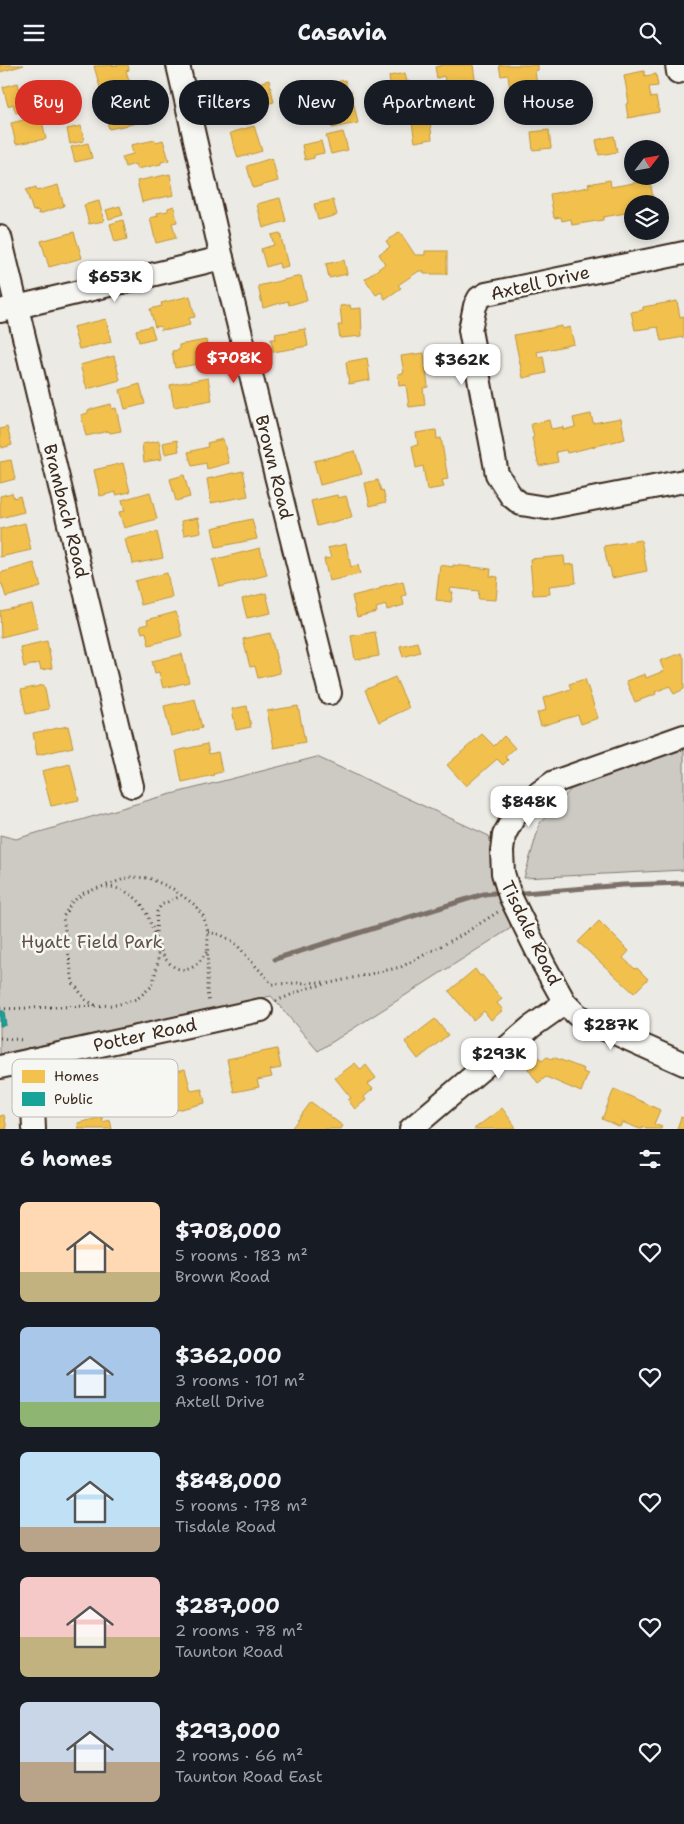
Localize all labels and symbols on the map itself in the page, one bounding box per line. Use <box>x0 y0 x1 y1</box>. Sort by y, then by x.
north arrow <box>624 140 669 185</box>
street label: Axtell Drive <box>488 260 592 306</box>
pin: $653K <box>80 261 150 303</box>
pin: $708K <box>199 341 269 384</box>
pin: $362K <box>427 343 497 386</box>
street label: Brown Road <box>249 412 299 522</box>
street label: Brambach Road <box>38 441 94 581</box>
pin: $848K <box>494 785 564 828</box>
street label: Tisdale Road <box>495 877 567 989</box>
park label: Hyatt Field Park <box>21 930 163 954</box>
pin: $287K <box>576 1009 646 1051</box>
street label: Potter Road <box>91 1012 199 1058</box>
pin: $293K <box>464 1037 534 1080</box>
legend <box>12 1059 178 1117</box>
text: Homes <box>54 1067 99 1085</box>
text: Public <box>54 1090 93 1108</box>

